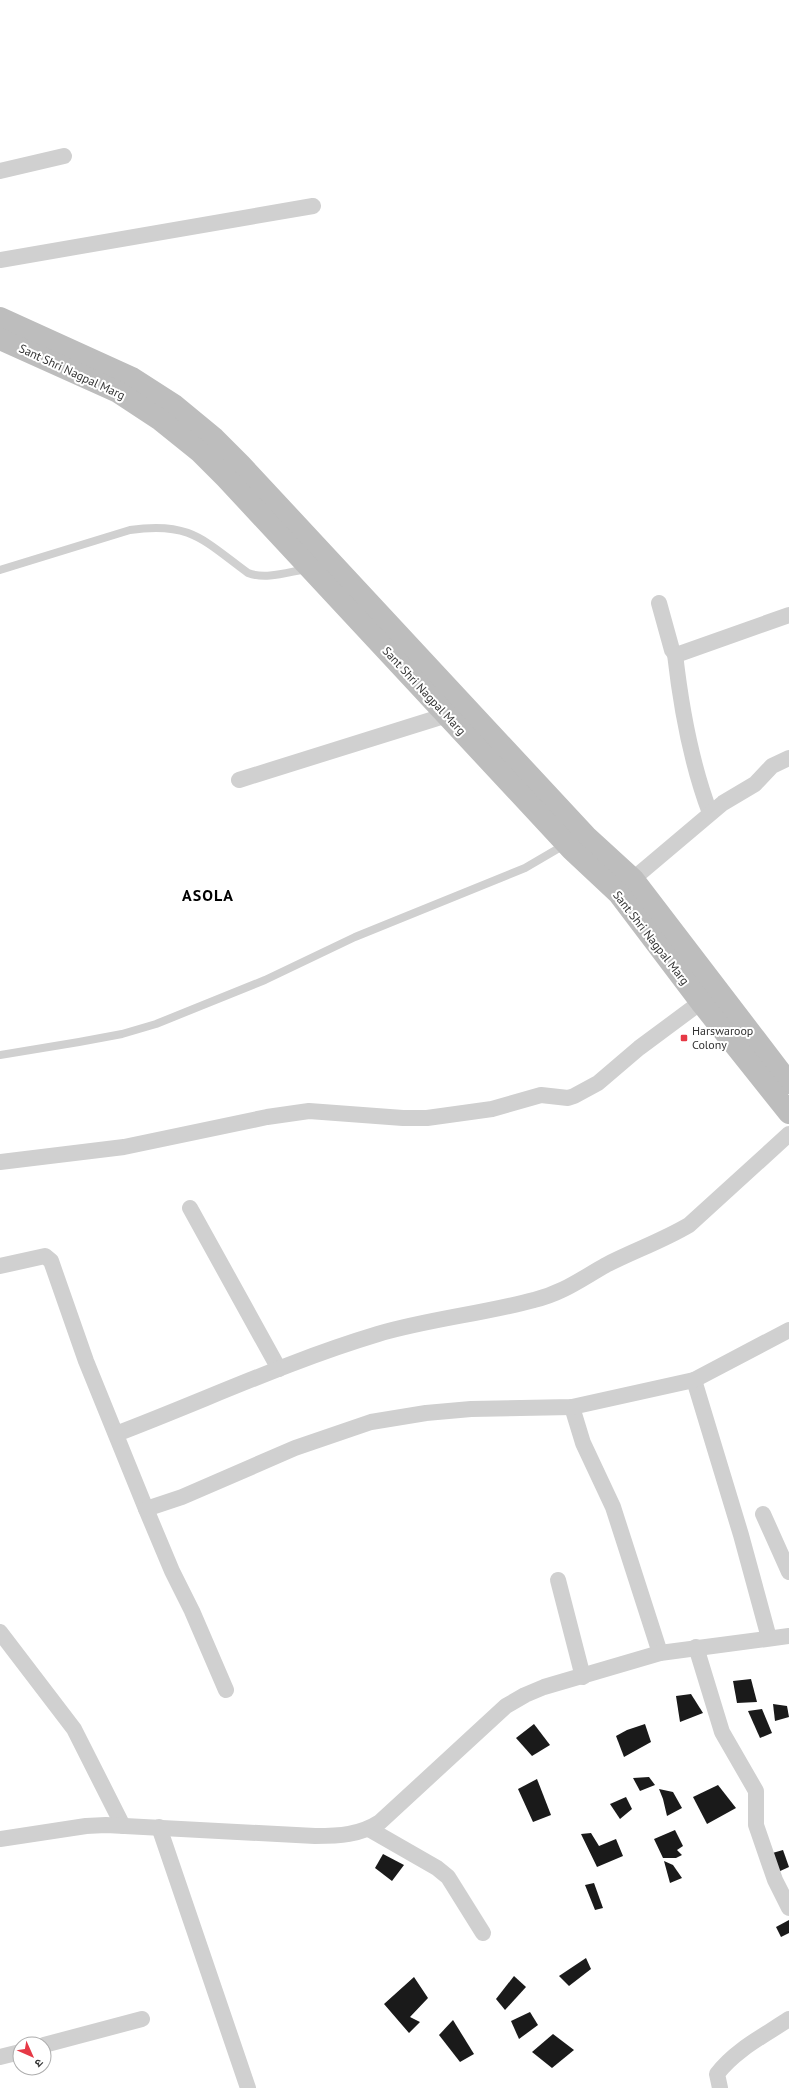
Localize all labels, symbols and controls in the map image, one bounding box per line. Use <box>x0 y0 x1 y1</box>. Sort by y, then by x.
street label: Sant Shri Nagpal Marg <box>17 340 128 403</box>
street label: Sant Shri Nagpal Marg <box>380 643 469 738</box>
district label: ASOLA <box>182 885 234 905</box>
street label: Sant Shri Nagpal Marg <box>610 888 693 988</box>
place label: Harswaroop Colony <box>692 1023 753 1052</box>
marker: Harswaroop Colony <box>679 1033 689 1043</box>
north arrow <box>12 2036 52 2076</box>
text: उ <box>31 2056 46 2071</box>

